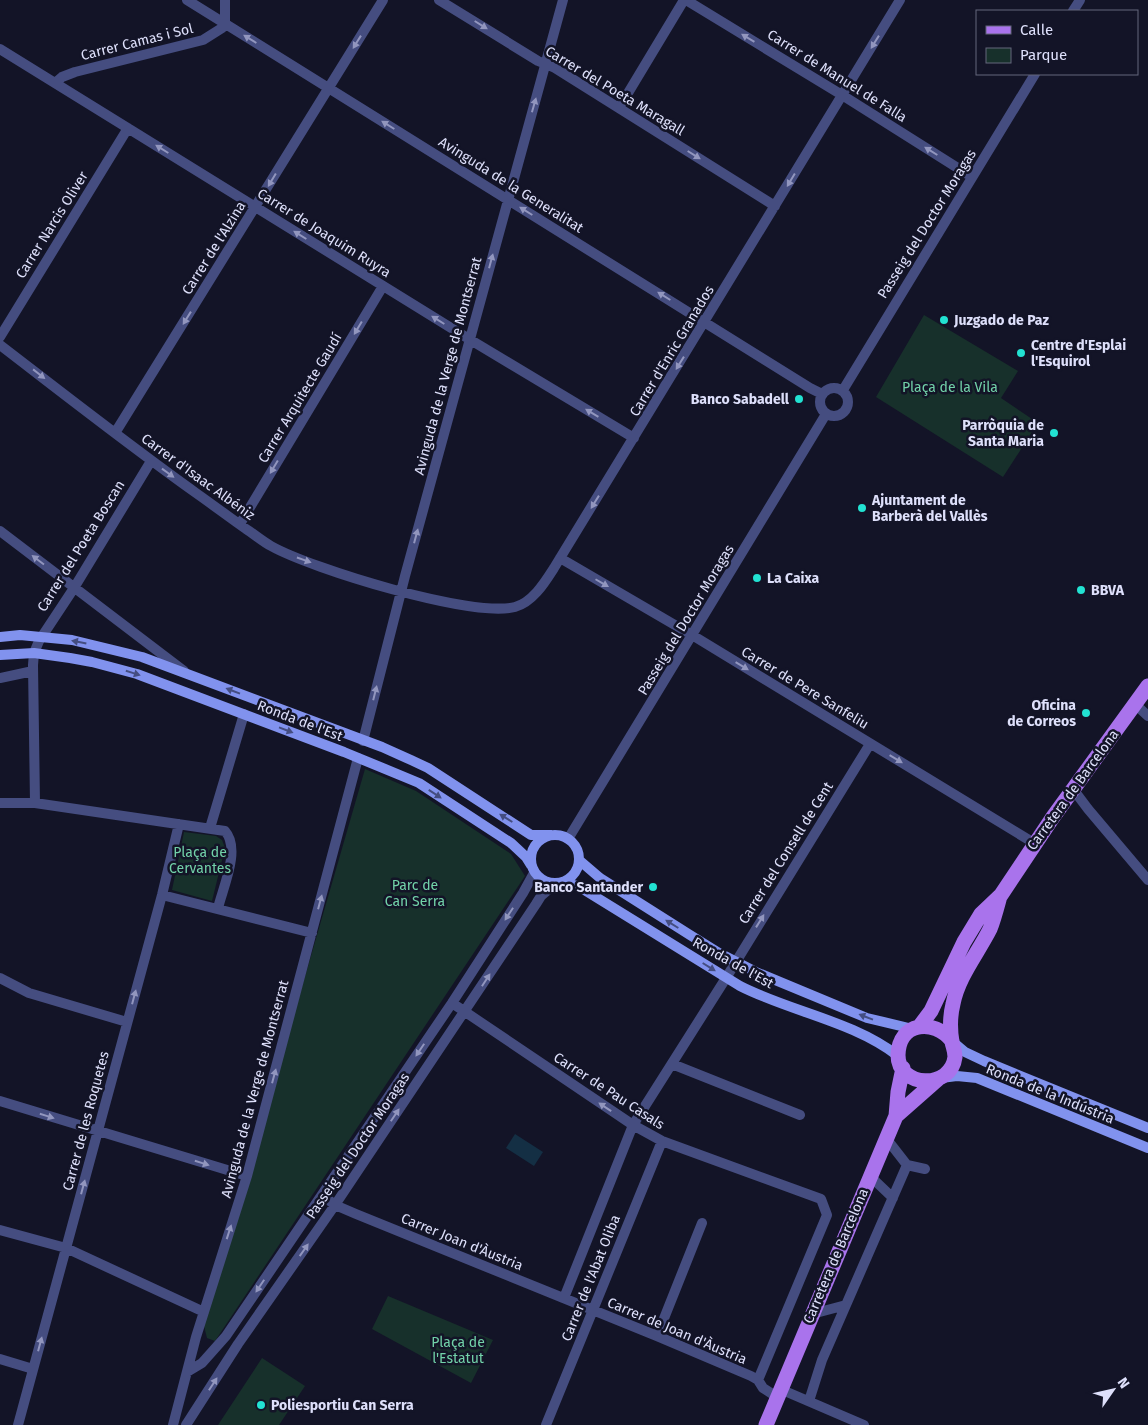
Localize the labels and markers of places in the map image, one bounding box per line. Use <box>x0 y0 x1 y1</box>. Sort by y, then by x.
place label: Juzgado de Paz <box>953 312 1049 329</box>
marker: Juzgado de Paz <box>938 314 950 326</box>
place label: Centre d'Esplai l'Esquirol <box>1031 337 1126 370</box>
marker: Centre d'Esplai l'Esquirol <box>1015 347 1027 359</box>
place label: Banco Sabadell <box>691 391 790 408</box>
marker: Banco Sabadell <box>793 393 805 405</box>
place label: Parròquia de Santa Maria <box>962 417 1044 450</box>
marker: Parròquia de Santa Maria <box>1048 427 1060 439</box>
place label: Ajuntament de Barberà del Vallès <box>871 492 988 525</box>
marker: Ajuntament de Barberà del Vallès <box>856 502 868 514</box>
place label: La Caixa <box>767 570 820 587</box>
marker: La Caixa <box>751 572 763 584</box>
place label: BBVA <box>1091 582 1125 599</box>
marker: BBVA <box>1075 584 1087 596</box>
place label: Oficina de Correos <box>1007 697 1076 730</box>
marker: Oficina de Correos <box>1080 707 1092 719</box>
place label: Banco Santander <box>534 879 643 896</box>
marker: Banco Santander <box>647 881 659 893</box>
place label: Poliesportiu Can Serra <box>271 1397 414 1414</box>
marker: Poliesportiu Can Serra <box>255 1399 267 1411</box>

